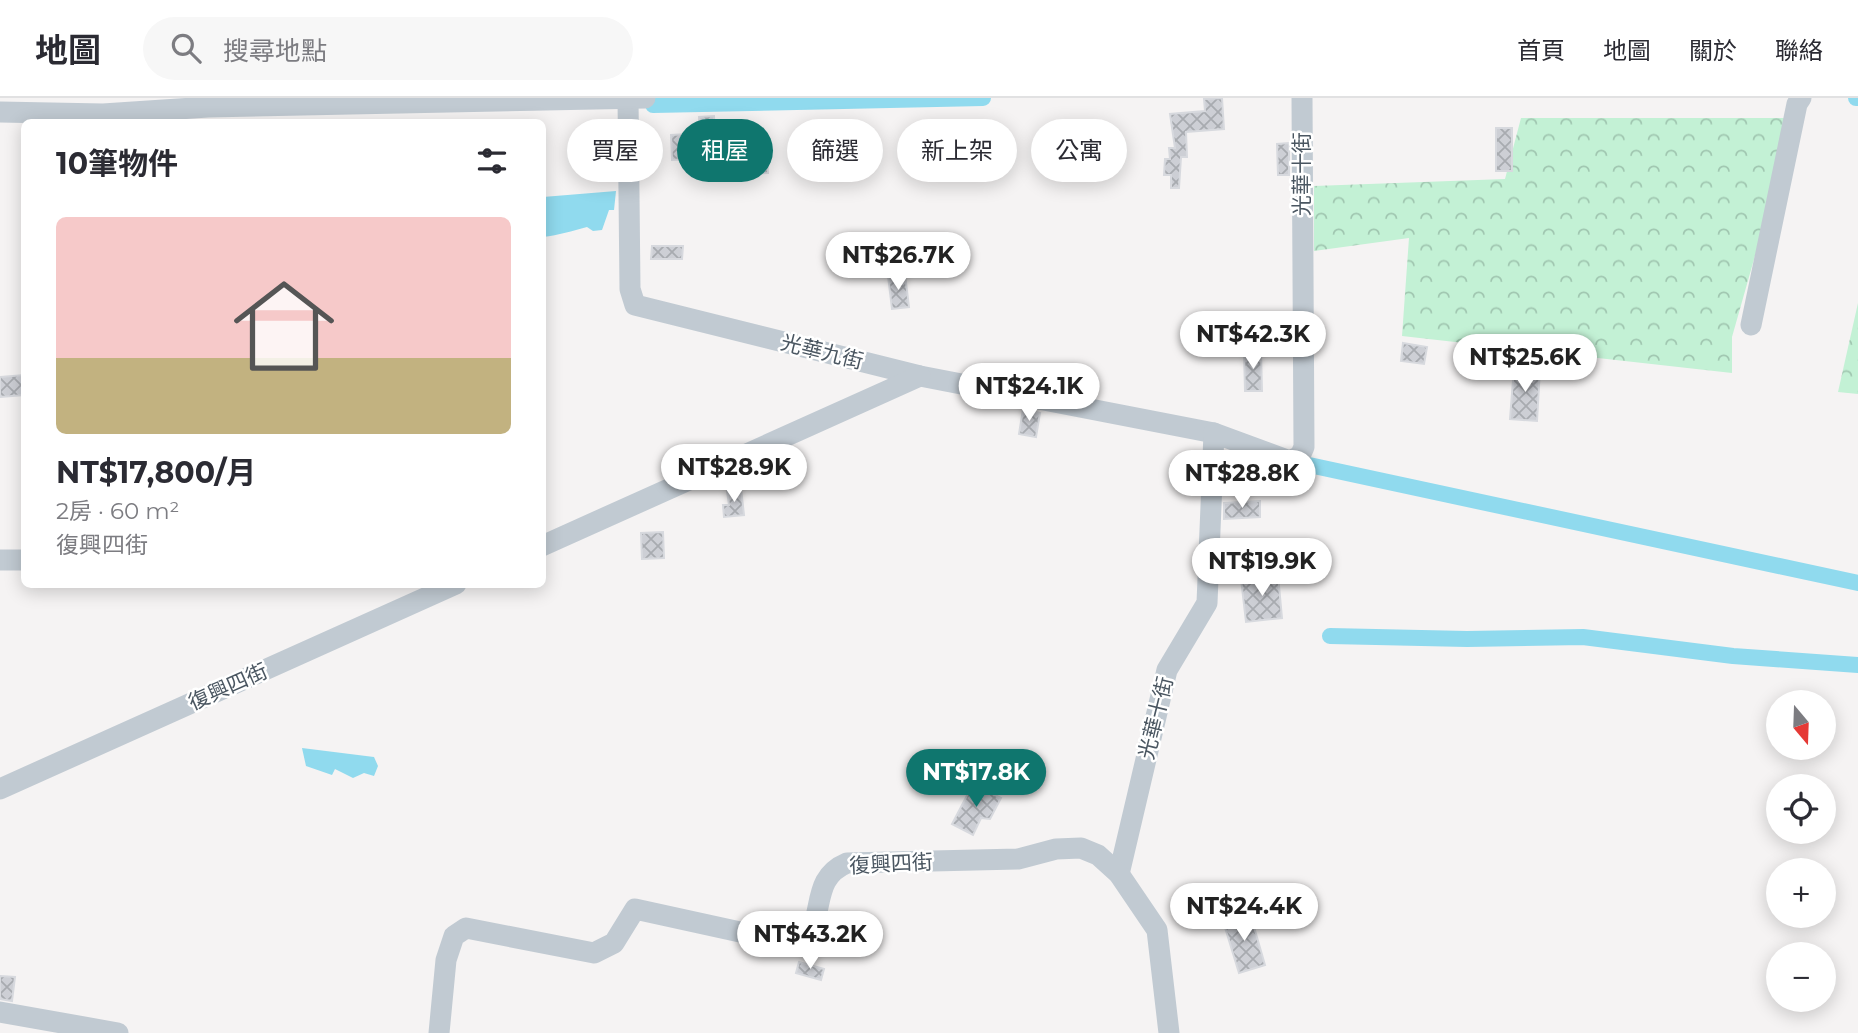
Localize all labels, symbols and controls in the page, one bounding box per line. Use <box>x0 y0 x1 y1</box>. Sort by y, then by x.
search box <box>143 17 633 80</box>
icon: search <box>167 29 205 67</box>
text: 地圖 <box>35 30 101 70</box>
text: 搜尋地點 <box>223 35 327 67</box>
text: 首頁 <box>1517 36 1565 65</box>
text: 地圖 <box>1603 36 1651 65</box>
text: 關於 <box>1689 36 1737 65</box>
text: 聯絡 <box>1775 36 1823 65</box>
chip: 買屋 <box>567 119 663 182</box>
chip: 租屋 <box>677 119 773 182</box>
chip: 篩選 <box>787 119 883 182</box>
chip: 新上架 <box>897 119 1017 182</box>
chip: 公寓 <box>1031 119 1127 182</box>
street label: 光華十街 <box>1289 132 1314 216</box>
icon: filters <box>473 142 511 180</box>
text: 10筆物件 <box>56 145 178 182</box>
pin: NT$26.7K <box>826 232 970 292</box>
text: NT$26.7K <box>842 241 954 269</box>
icon: home <box>221 263 347 389</box>
pin: NT$42.3K <box>1181 312 1325 371</box>
text: NT$42.3K <box>1196 320 1310 348</box>
street label: 光華九街 <box>778 329 866 374</box>
pin: NT$25.6K <box>1453 334 1597 394</box>
text: NT$25.6K <box>1469 343 1581 371</box>
pin: NT$24.1K <box>957 364 1101 423</box>
text: NT$24.1K <box>975 372 1083 400</box>
pin: NT$28.9K <box>662 444 806 504</box>
pin: NT$28.8K <box>1170 450 1314 510</box>
text: NT$28.9K <box>677 453 791 481</box>
text: NT$17,800/月 <box>56 454 256 491</box>
text: NT$28.8K <box>1185 459 1299 487</box>
text: 2房 · 60 m² <box>56 497 179 525</box>
text: 復興四街 <box>56 531 148 559</box>
pin: NT$19.9K <box>1190 538 1334 598</box>
text: NT$19.9K <box>1208 547 1316 575</box>
street label: 復興四街 <box>184 658 271 715</box>
street label: 光華十街 <box>1133 674 1178 762</box>
north arrow <box>1766 690 1836 760</box>
map controls <box>1766 690 1836 1012</box>
pin: NT$17.8K <box>904 750 1048 809</box>
text: NT$17.8K <box>922 758 1030 786</box>
button: locate <box>1766 774 1836 844</box>
street label: 復興四街 <box>848 849 934 878</box>
button: + <box>1766 858 1836 928</box>
pin: NT$24.4K <box>1172 884 1316 943</box>
text: NT$24.4K <box>1186 892 1302 920</box>
pin: NT$43.2K <box>738 912 882 971</box>
text: NT$43.2K <box>753 920 867 948</box>
button: − <box>1766 942 1836 1012</box>

